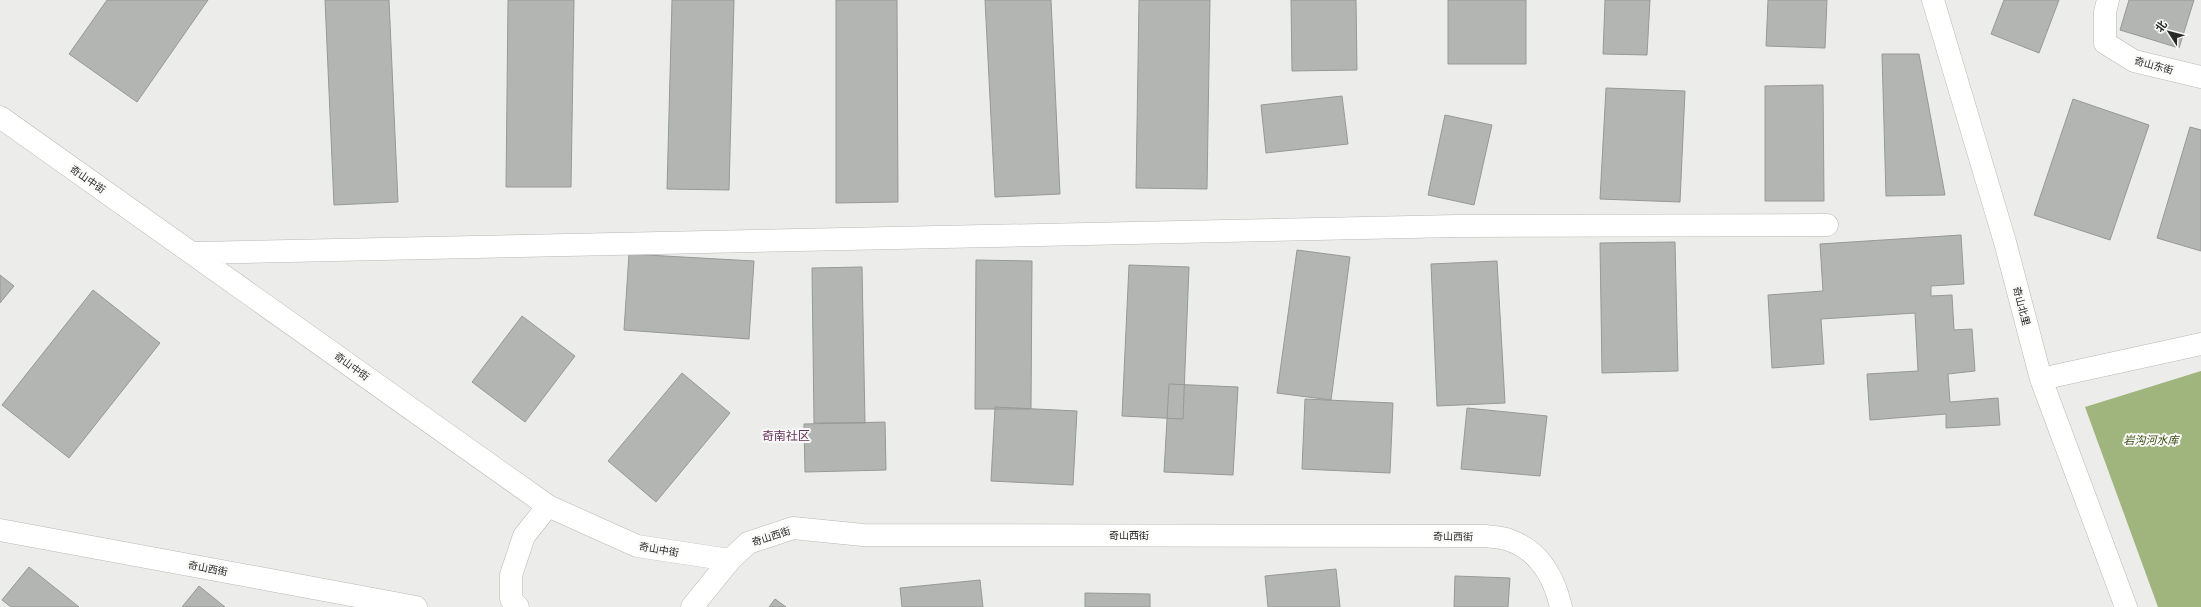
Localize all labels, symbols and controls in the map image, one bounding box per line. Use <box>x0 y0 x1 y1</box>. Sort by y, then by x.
north arrow <box>2149 12 2189 52</box>
text: 北 <box>2153 18 2170 35</box>
street label: 奇山东街 <box>2133 55 2175 77</box>
street label: 奇山中街 <box>68 163 107 196</box>
street label: 奇山北里 <box>2010 285 2032 327</box>
street label: 奇山中街 <box>332 350 371 383</box>
district label: 奇南社区 <box>762 429 810 443</box>
water label: 岩沟河水库 <box>2124 434 2180 447</box>
street label: 奇山西街 <box>750 525 792 549</box>
street label: 奇山西街 <box>1109 530 1149 542</box>
street label: 奇山西街 <box>1433 531 1473 543</box>
street label: 奇山中街 <box>638 541 680 559</box>
street label: 奇山西街 <box>187 559 229 579</box>

